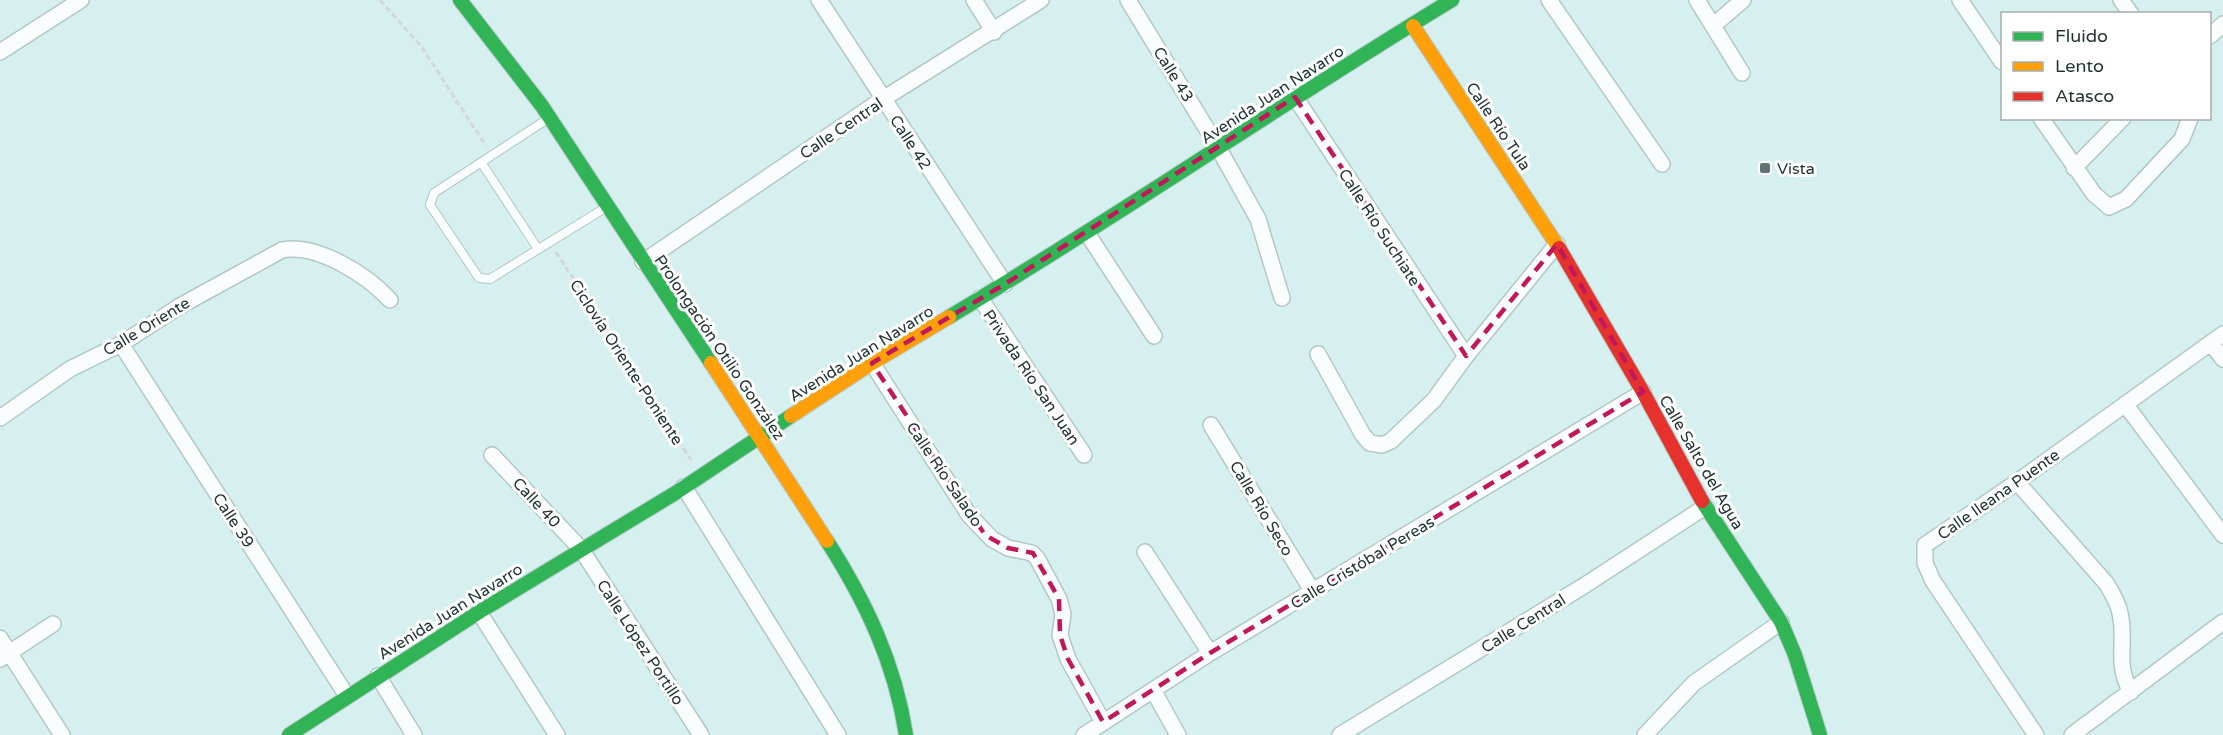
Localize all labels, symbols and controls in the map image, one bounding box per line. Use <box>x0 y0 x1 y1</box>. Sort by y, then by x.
legend <box>2001 12 2211 120</box>
text: Fluido <box>2055 25 2108 47</box>
street label: Avenida Juan Navarro <box>1197 41 1348 149</box>
street label: Calle 43 <box>1148 43 1198 106</box>
text: Lento <box>2055 55 2104 77</box>
street label: Calle Río Tula <box>1461 79 1535 174</box>
text: Atasco <box>2055 85 2114 107</box>
street label: Calle Central <box>796 94 887 164</box>
street label: Calle 42 <box>885 111 935 174</box>
place label: Vista <box>1777 159 1815 179</box>
marker: Vista <box>1758 161 1772 175</box>
street label: Calle Río Suchiate <box>1334 165 1425 290</box>
street label: Prolongación Otilio González <box>650 251 789 444</box>
street label: Ciclovía Oriente-Poniente <box>565 276 687 449</box>
street label: Calle Oriente <box>99 293 194 361</box>
street label: Avenida Juan Navarro <box>786 301 938 406</box>
street label: Privada Río San Juan <box>978 306 1084 449</box>
street label: Calle Salto del Agua <box>1655 392 1748 533</box>
street label: Calle Río Salado <box>902 418 987 531</box>
street label: Calle Ileana Puente <box>1934 445 2064 545</box>
street label: Calle Río Seco <box>1225 457 1297 560</box>
street label: Calle 40 <box>508 473 565 532</box>
street label: Calle 39 <box>208 489 258 552</box>
street label: Calle Cristóbal Pereas <box>1287 512 1438 614</box>
street label: Avenida Juan Navarro <box>375 559 527 664</box>
street label: Calle López Portillo <box>592 576 688 709</box>
street label: Calle Central <box>1478 590 1570 658</box>

